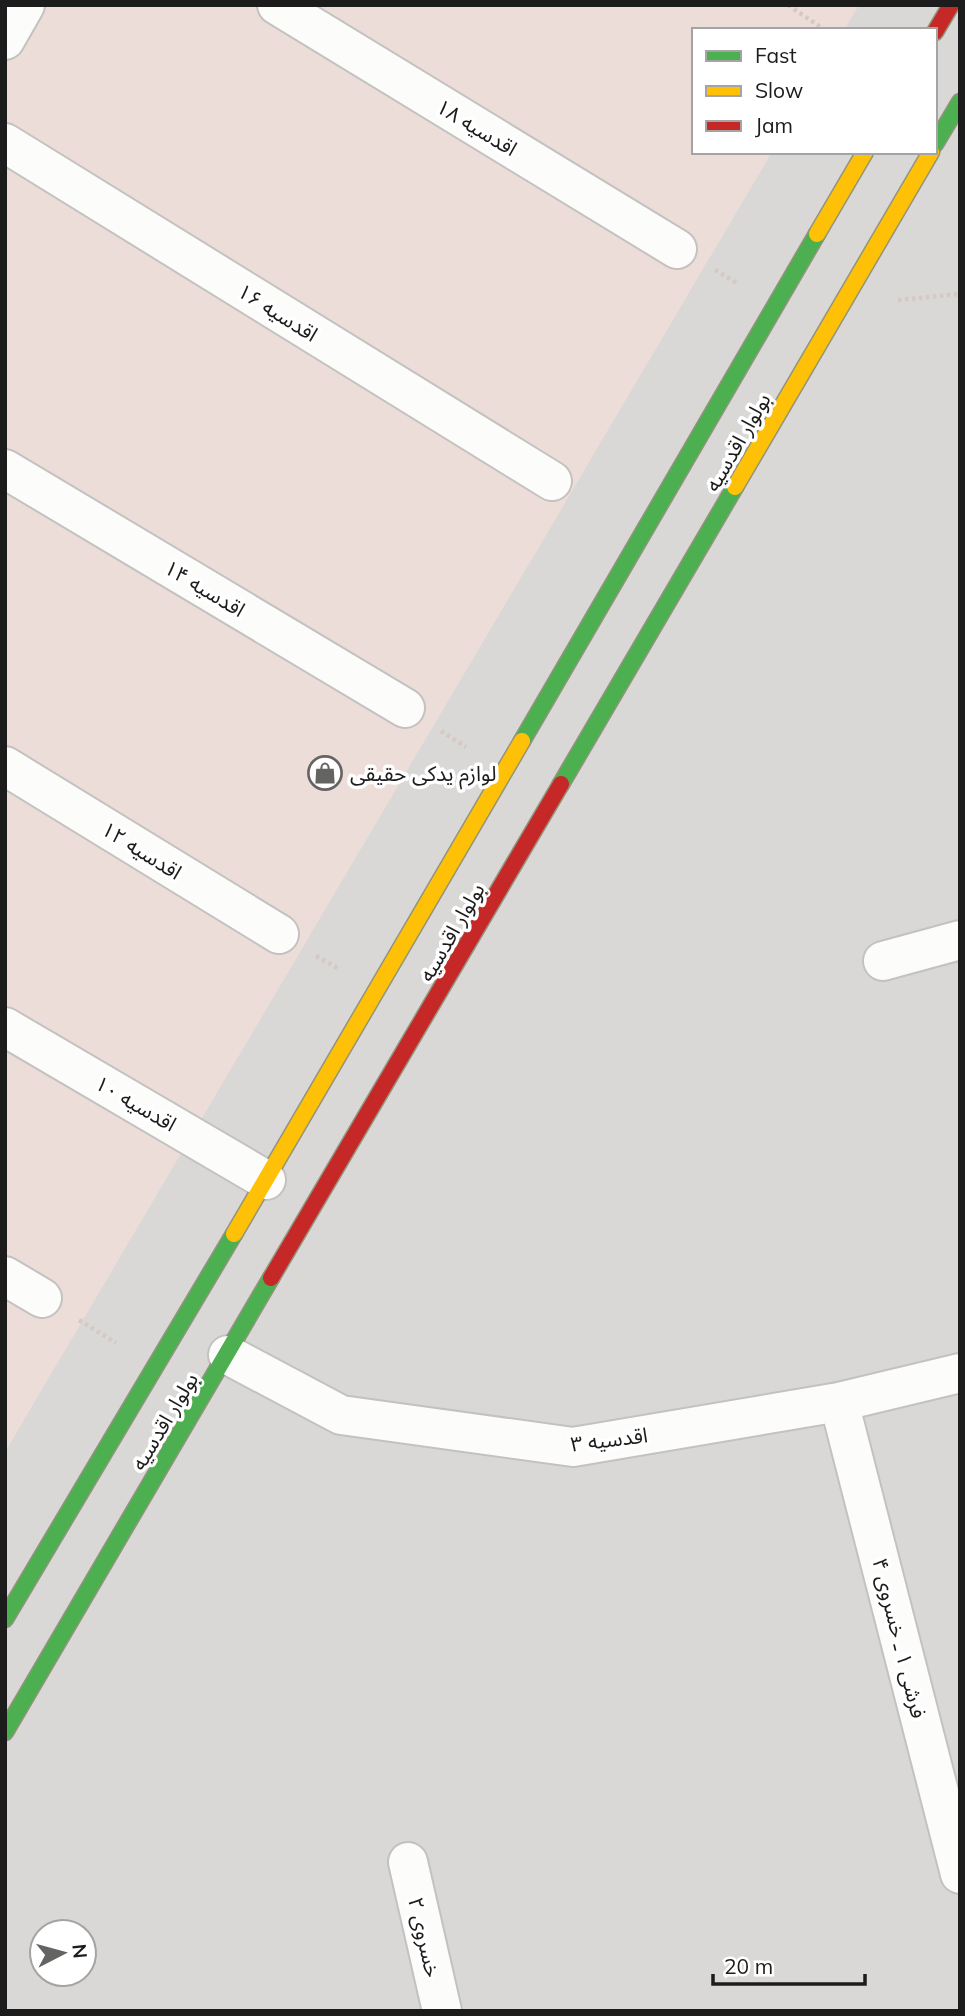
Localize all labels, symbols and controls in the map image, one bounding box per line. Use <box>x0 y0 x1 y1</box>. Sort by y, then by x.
legend <box>692 28 937 154</box>
text: Fast <box>755 42 797 68</box>
text: Slow <box>755 77 803 103</box>
street label: اقدسیه ۱۸ <box>432 93 522 161</box>
text: Jam <box>755 112 793 138</box>
street label: اقدسیه ۱۶ <box>233 277 323 347</box>
street label: بولوار اقدسیه <box>698 388 776 496</box>
street label: اقدسیه ۱۴ <box>160 554 250 622</box>
shop icon: لوازم یدکی حقیقی <box>306 754 344 792</box>
place label: لوازم یدکی حقیقی <box>350 760 496 790</box>
street label: اقدسیه ۱۲ <box>97 815 187 885</box>
street label: بولوار اقدسیه <box>412 878 490 986</box>
street label: اقدسیه ۱۰ <box>91 1069 181 1137</box>
street label: بولوار اقدسیه <box>125 1368 203 1474</box>
street label: اقدسیه ۳ <box>569 1421 649 1457</box>
street label: فرشی ۱ ـ خسروی ۴ <box>867 1555 933 1721</box>
street label: خسروی ۲ <box>403 1894 447 1980</box>
north arrow <box>28 1918 98 1988</box>
scale bar <box>713 1942 865 1986</box>
text: N <box>67 1943 93 1960</box>
text: 20 m <box>724 1953 773 1979</box>

